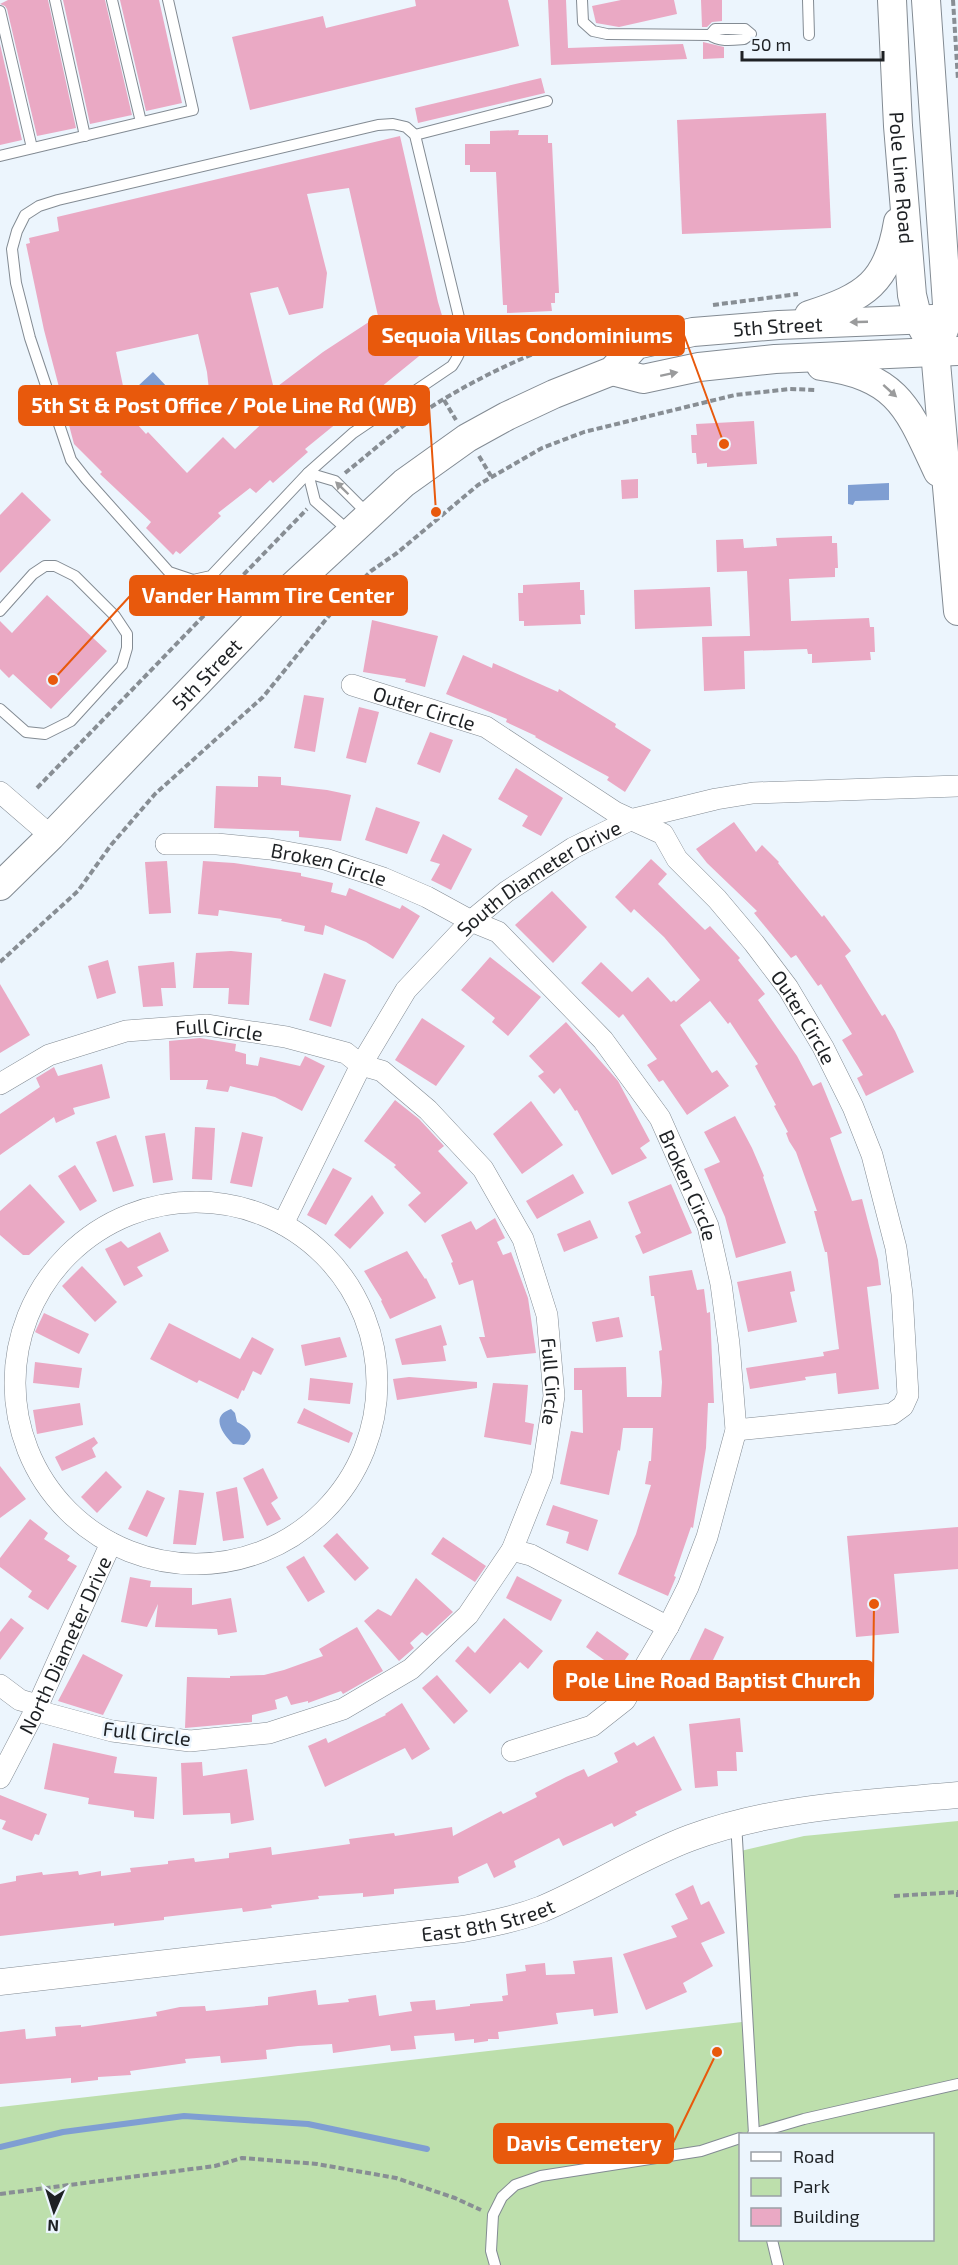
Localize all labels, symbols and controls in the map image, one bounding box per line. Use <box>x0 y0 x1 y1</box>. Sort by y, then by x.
scale bar <box>742 24 883 62</box>
text: 50 m <box>751 33 791 55</box>
street label: Pole Line Road <box>885 111 920 245</box>
street label: 5th Street <box>732 311 824 341</box>
callout: Sequoia Villas Condominiums <box>369 316 684 355</box>
one-way arrow <box>850 317 869 327</box>
text: Sequoia Villas Condominiums <box>381 322 673 347</box>
one-way arrow <box>660 368 678 378</box>
one-way arrow <box>882 384 897 397</box>
callout: 5th St & Post Office / Pole Line Rd (WB) <box>19 386 429 425</box>
text: 5th St & Post Office / Pole Line Rd (WB) <box>31 392 417 417</box>
one-way arrow <box>335 481 350 495</box>
callout: Vander Hamm Tire Center <box>130 576 407 615</box>
text: Vander Hamm Tire Center <box>142 582 394 607</box>
street label: 5th Street <box>166 633 246 715</box>
street label: Outer Circle <box>370 680 479 735</box>
street label: South Diameter Drive <box>451 814 625 941</box>
street label: Broken Circle <box>269 837 390 890</box>
street label: Outer Circle <box>767 965 842 1068</box>
street label: Full Circle <box>174 1013 265 1045</box>
street label: Broken Circle <box>655 1126 723 1243</box>
street label: Full Circle <box>537 1337 566 1427</box>
street label: North Diameter Drive <box>13 1552 116 1738</box>
callout: Pole Line Road Baptist Church <box>554 1661 873 1700</box>
text: Pole Line Road Baptist Church <box>565 1667 861 1692</box>
street label: Full Circle <box>102 1716 192 1750</box>
street label: East 8th Street <box>420 1893 559 1946</box>
callout: Davis Cemetery <box>494 2124 673 2163</box>
text: Davis Cemetery <box>506 2130 662 2156</box>
legend <box>739 2133 934 2241</box>
text: Road <box>793 2145 834 2167</box>
text: Park <box>793 2175 830 2197</box>
north arrow <box>24 2181 84 2241</box>
text: Building <box>793 2205 860 2227</box>
text: N <box>47 2217 59 2236</box>

